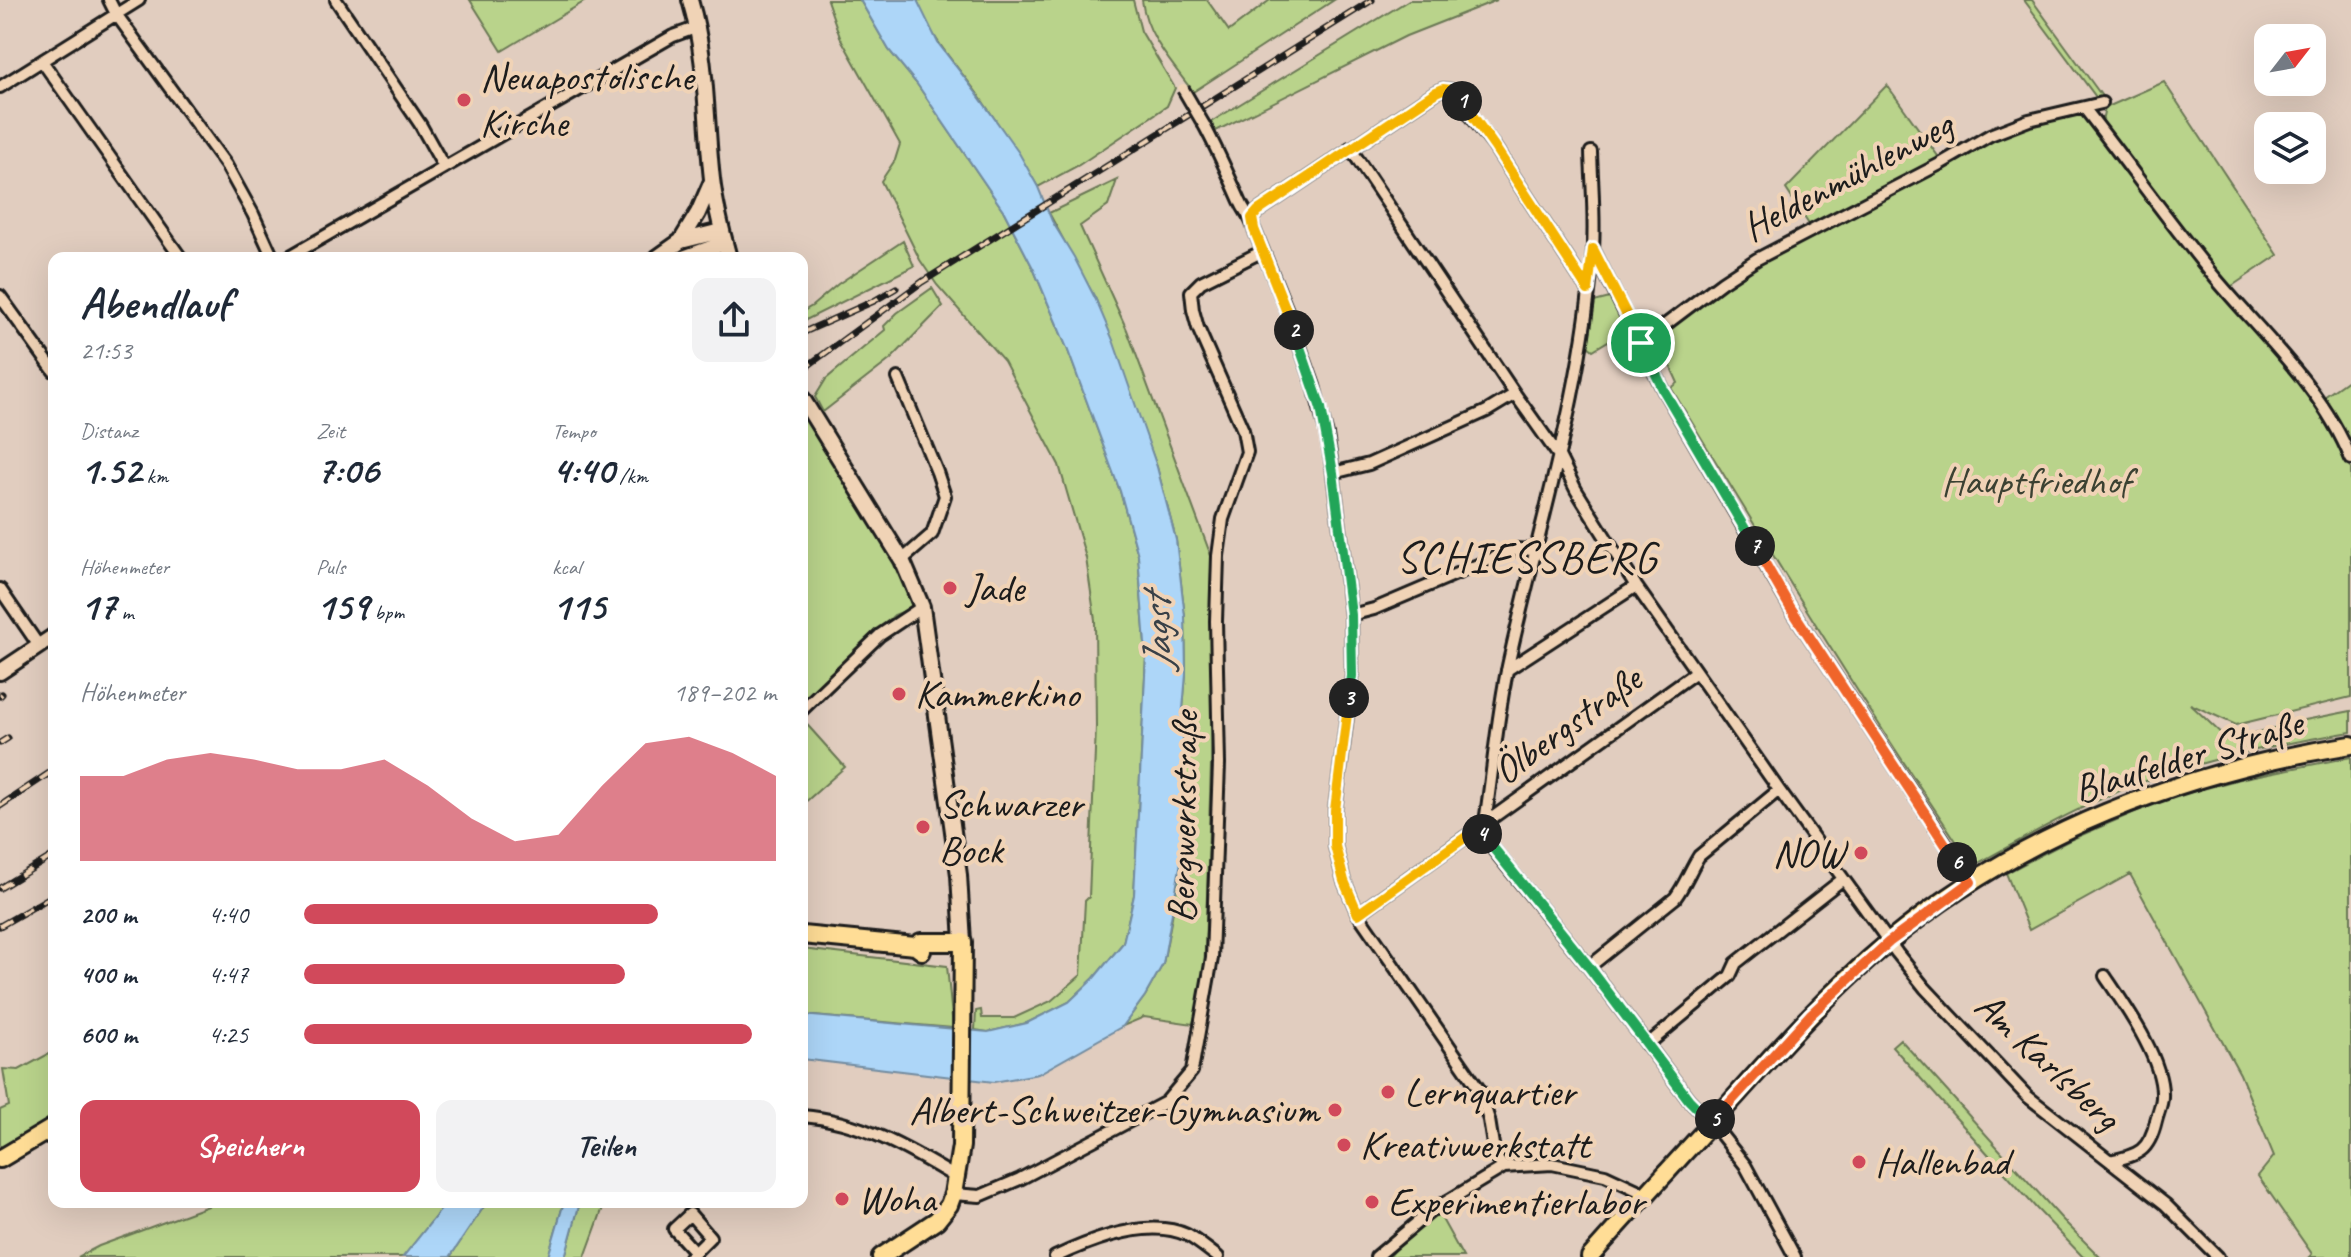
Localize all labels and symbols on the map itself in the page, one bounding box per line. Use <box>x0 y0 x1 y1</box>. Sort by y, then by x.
north arrow <box>2254 24 2326 96</box>
place label: Neuapostolische Kirche <box>480 52 696 148</box>
pin: 1 <box>1442 81 1482 121</box>
marker: Neuapostolische Kirche <box>455 91 473 109</box>
street label: Heldenmühlenweg <box>1733 98 1963 252</box>
pin <box>1607 309 1675 377</box>
pin: 2 <box>1274 310 1314 350</box>
park label: Hauptfriedhof <box>1941 456 2139 506</box>
pin: 7 <box>1735 526 1775 566</box>
district label: SCHIESSBERG <box>1396 530 1660 585</box>
place label: Jade <box>964 563 1027 613</box>
marker: Jade <box>941 579 959 597</box>
water label: Jagst <box>1129 585 1185 674</box>
street label: Ölbergstraße <box>1483 653 1654 796</box>
place label: Kammerkino <box>915 669 1081 719</box>
pin: 3 <box>1329 678 1369 718</box>
marker: Kammerkino <box>890 685 908 703</box>
street label: Blaufelder Straße <box>2068 697 2311 814</box>
street label: Bergwerkstraße <box>1156 708 1210 923</box>
place label: Schwarzer Bock <box>939 779 1086 875</box>
pin: 4 <box>1462 814 1502 854</box>
marker: Schwarzer Bock <box>914 818 932 836</box>
place label: NOW <box>1772 828 1849 878</box>
pin: 6 <box>1937 842 1977 882</box>
marker: NOW <box>1852 844 1870 862</box>
street label: Am Karlsberg <box>1964 981 2133 1142</box>
place label: Lernquartier <box>1404 1067 1579 1117</box>
marker: Lernquartier <box>1379 1083 1397 1101</box>
place label: Albert-Schweitzer-Gymnasium <box>909 1085 1322 1135</box>
pin: 5 <box>1695 1099 1735 1139</box>
marker: Albert-Schweitzer-Gymnasium <box>1326 1101 1344 1119</box>
place label: Kreativwerkstatt <box>1360 1120 1593 1170</box>
marker: Kreativwerkstatt <box>1335 1136 1353 1154</box>
place label: Hallenbad <box>1875 1137 2015 1187</box>
marker: Hallenbad <box>1850 1153 1868 1171</box>
place label: Woha <box>858 1174 938 1224</box>
place label: Experimentierlabor <box>1388 1177 1647 1227</box>
marker: Woha <box>833 1190 851 1208</box>
marker: Experimentierlabor <box>1363 1193 1381 1211</box>

